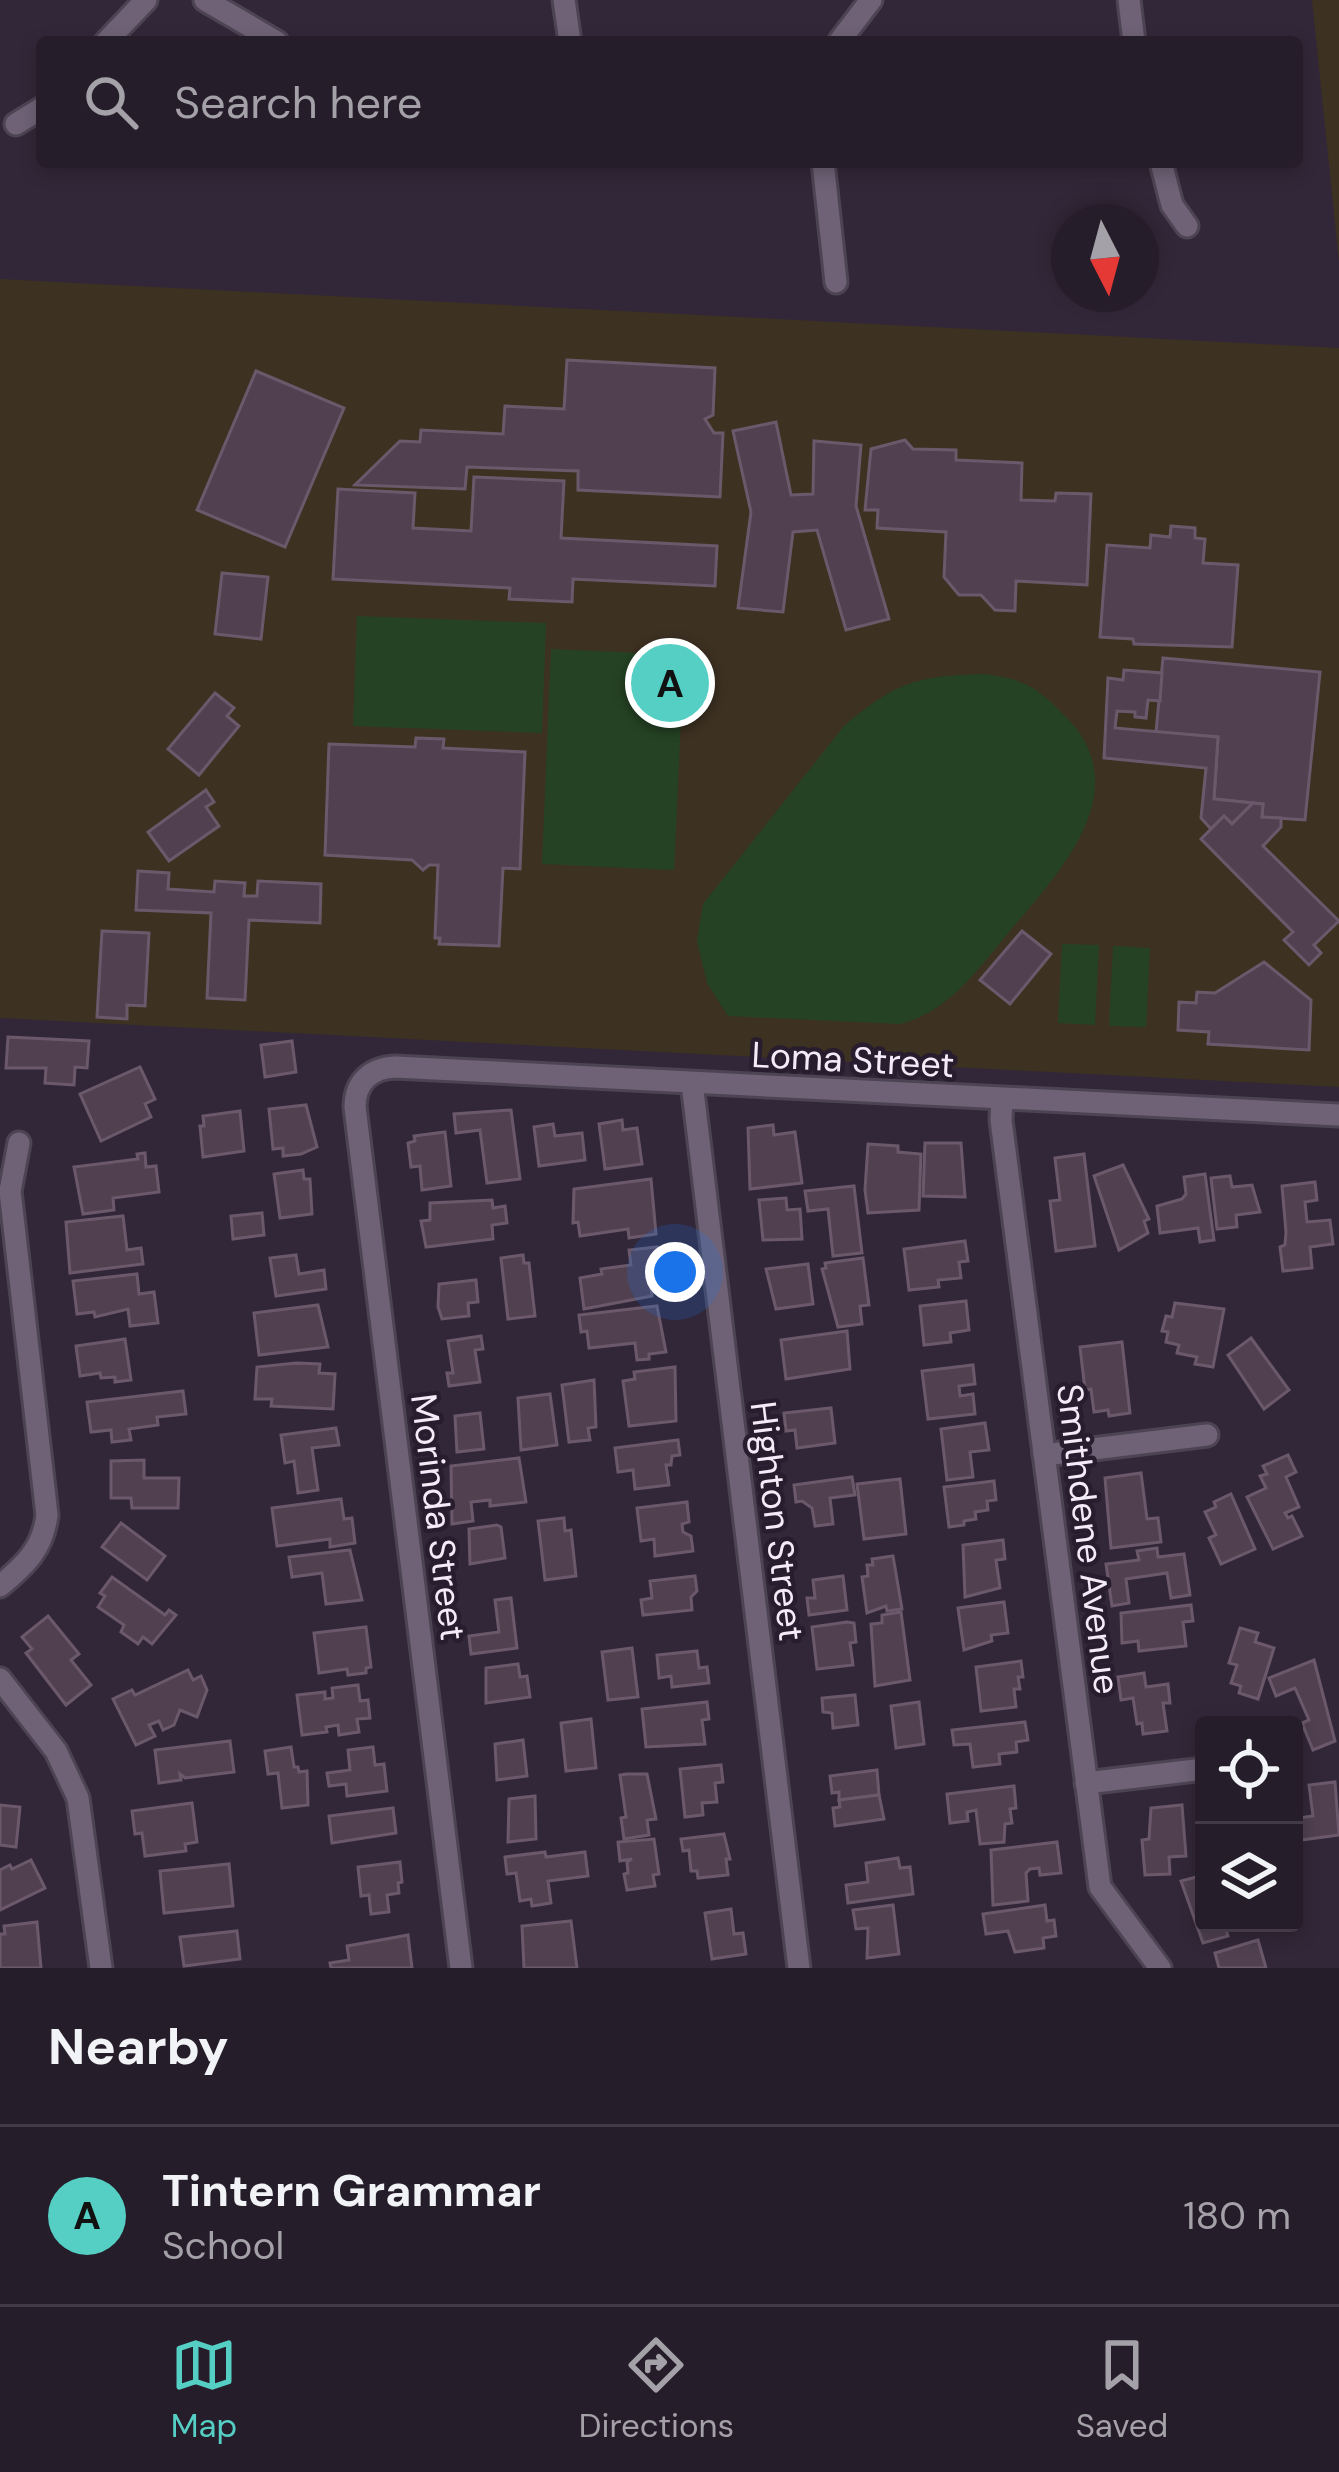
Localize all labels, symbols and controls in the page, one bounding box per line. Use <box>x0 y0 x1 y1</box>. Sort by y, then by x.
search box <box>36 36 1303 168</box>
icon: search <box>78 69 144 135</box>
text: Search here <box>174 73 422 132</box>
north arrow <box>1051 204 1159 312</box>
pin: A <box>631 638 709 728</box>
street label: Loma Street <box>750 1031 955 1088</box>
your location <box>645 1242 705 1302</box>
street label: Smithdene Avenue <box>1046 1381 1131 1697</box>
street label: Morinda Street <box>400 1391 477 1643</box>
street label: Highton Street <box>739 1399 816 1644</box>
map controls <box>1195 1716 1303 1932</box>
button: locate <box>1195 1716 1303 1824</box>
button: layers <box>1195 1824 1303 1932</box>
text: Nearby <box>48 2013 229 2080</box>
text: Tintern Grammar <box>162 2161 541 2220</box>
text: A <box>73 2190 101 2241</box>
text: 180 m <box>1183 2190 1291 2241</box>
text: School <box>162 2220 284 2271</box>
tab: Map <box>171 2332 237 2447</box>
tab: Directions <box>579 2332 734 2447</box>
tab: Saved <box>1076 2332 1168 2447</box>

